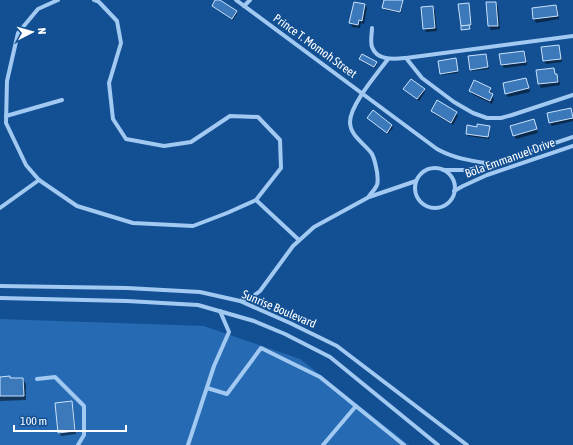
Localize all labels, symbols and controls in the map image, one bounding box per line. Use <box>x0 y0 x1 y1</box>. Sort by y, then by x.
street label: Prince T. Momoh Street <box>271 11 360 81</box>
north arrow <box>12 12 52 52</box>
text: N <box>36 27 48 35</box>
street label: Bola Emmanuel Drive <box>463 135 557 181</box>
street label: Sunrise Boulevard <box>240 287 318 331</box>
scale bar <box>14 407 126 433</box>
text: 100 m <box>20 414 47 428</box>

